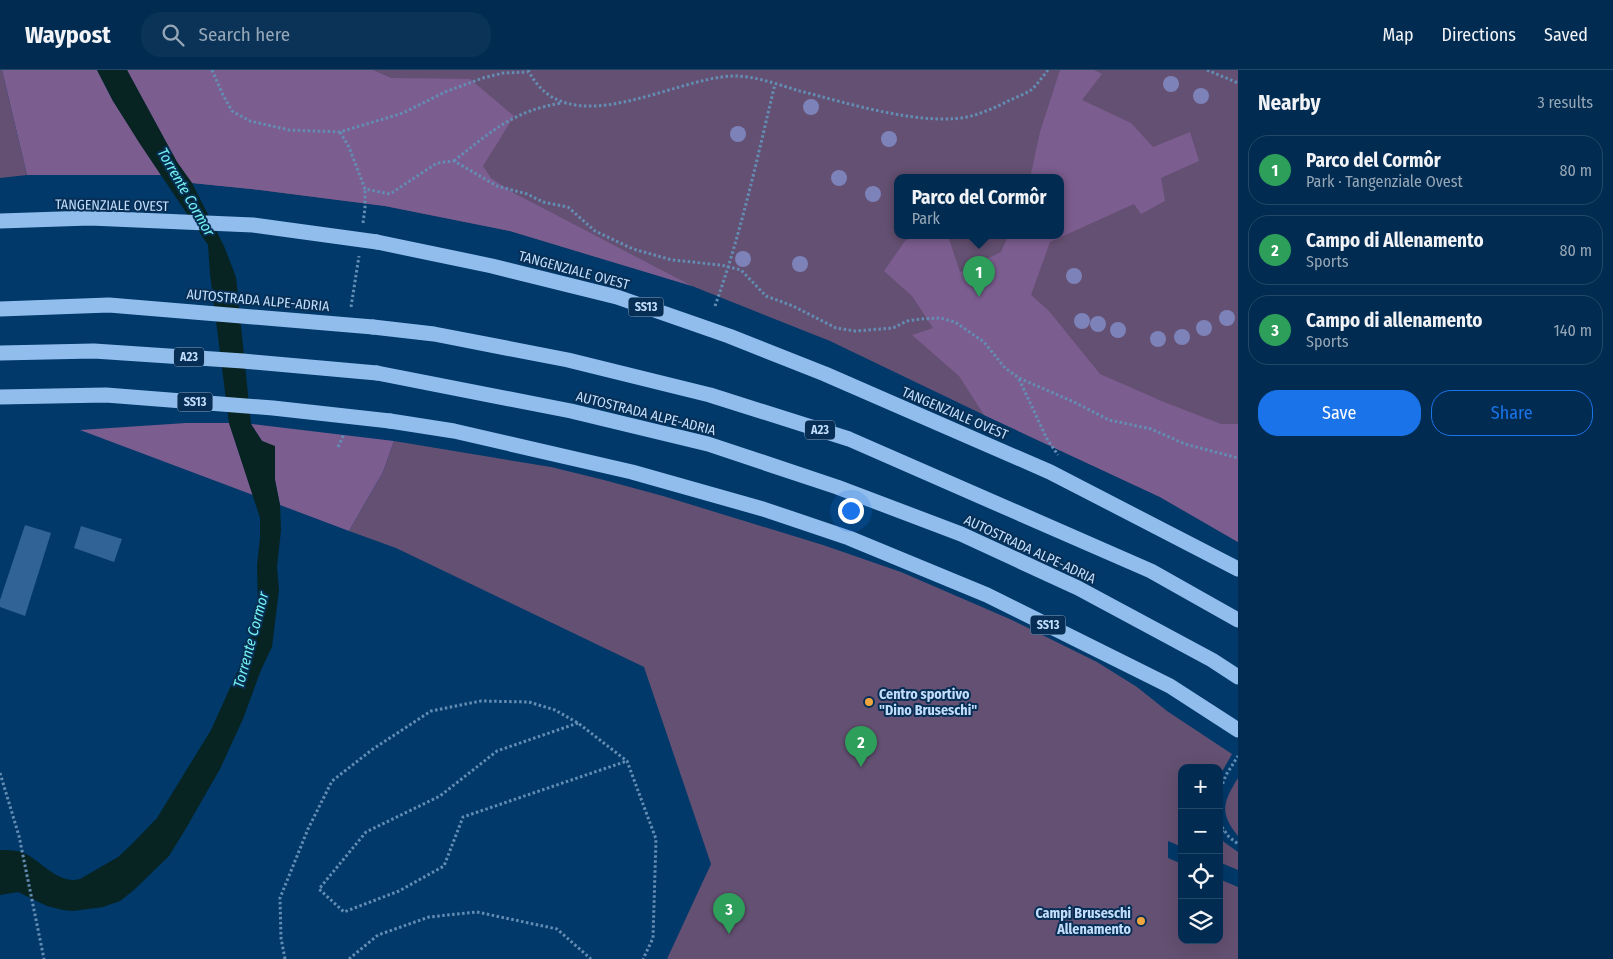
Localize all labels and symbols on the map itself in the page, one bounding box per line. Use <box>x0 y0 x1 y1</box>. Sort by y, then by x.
water label: Torrente Cormor <box>153 145 219 240</box>
street label: TANGENZIALE OVEST <box>55 196 170 215</box>
street label: TANGENZIALE OVEST <box>517 248 632 294</box>
pin: 1 <box>963 256 995 297</box>
street label: AUTOSTRADA ALPE-ADRIA <box>186 286 331 315</box>
road number: SS13 <box>628 298 664 316</box>
road number: A23 <box>174 348 204 366</box>
street label: TANGENZIALE OVEST <box>899 383 1011 444</box>
street label: AUTOSTRADA ALPE-ADRIA <box>574 388 718 439</box>
road number: SS13 <box>178 392 212 412</box>
road number: A23 <box>805 420 835 440</box>
your location <box>838 498 864 524</box>
street label: AUTOSTRADA ALPE-ADRIA <box>961 511 1099 588</box>
water label: Torrente Cormor <box>230 589 273 690</box>
road number: SS13 <box>1030 616 1066 634</box>
place label: Centro sportivo "Dino Bruseschi" <box>879 686 977 719</box>
marker: Centro sportivo "Dino Bruseschi" <box>863 696 875 708</box>
pin: 2 <box>845 726 877 767</box>
pin: 3 <box>713 893 745 934</box>
place label: Campi Bruseschi Allenamento <box>1035 905 1132 938</box>
marker: Campi Bruseschi Allenamento <box>1135 915 1147 927</box>

